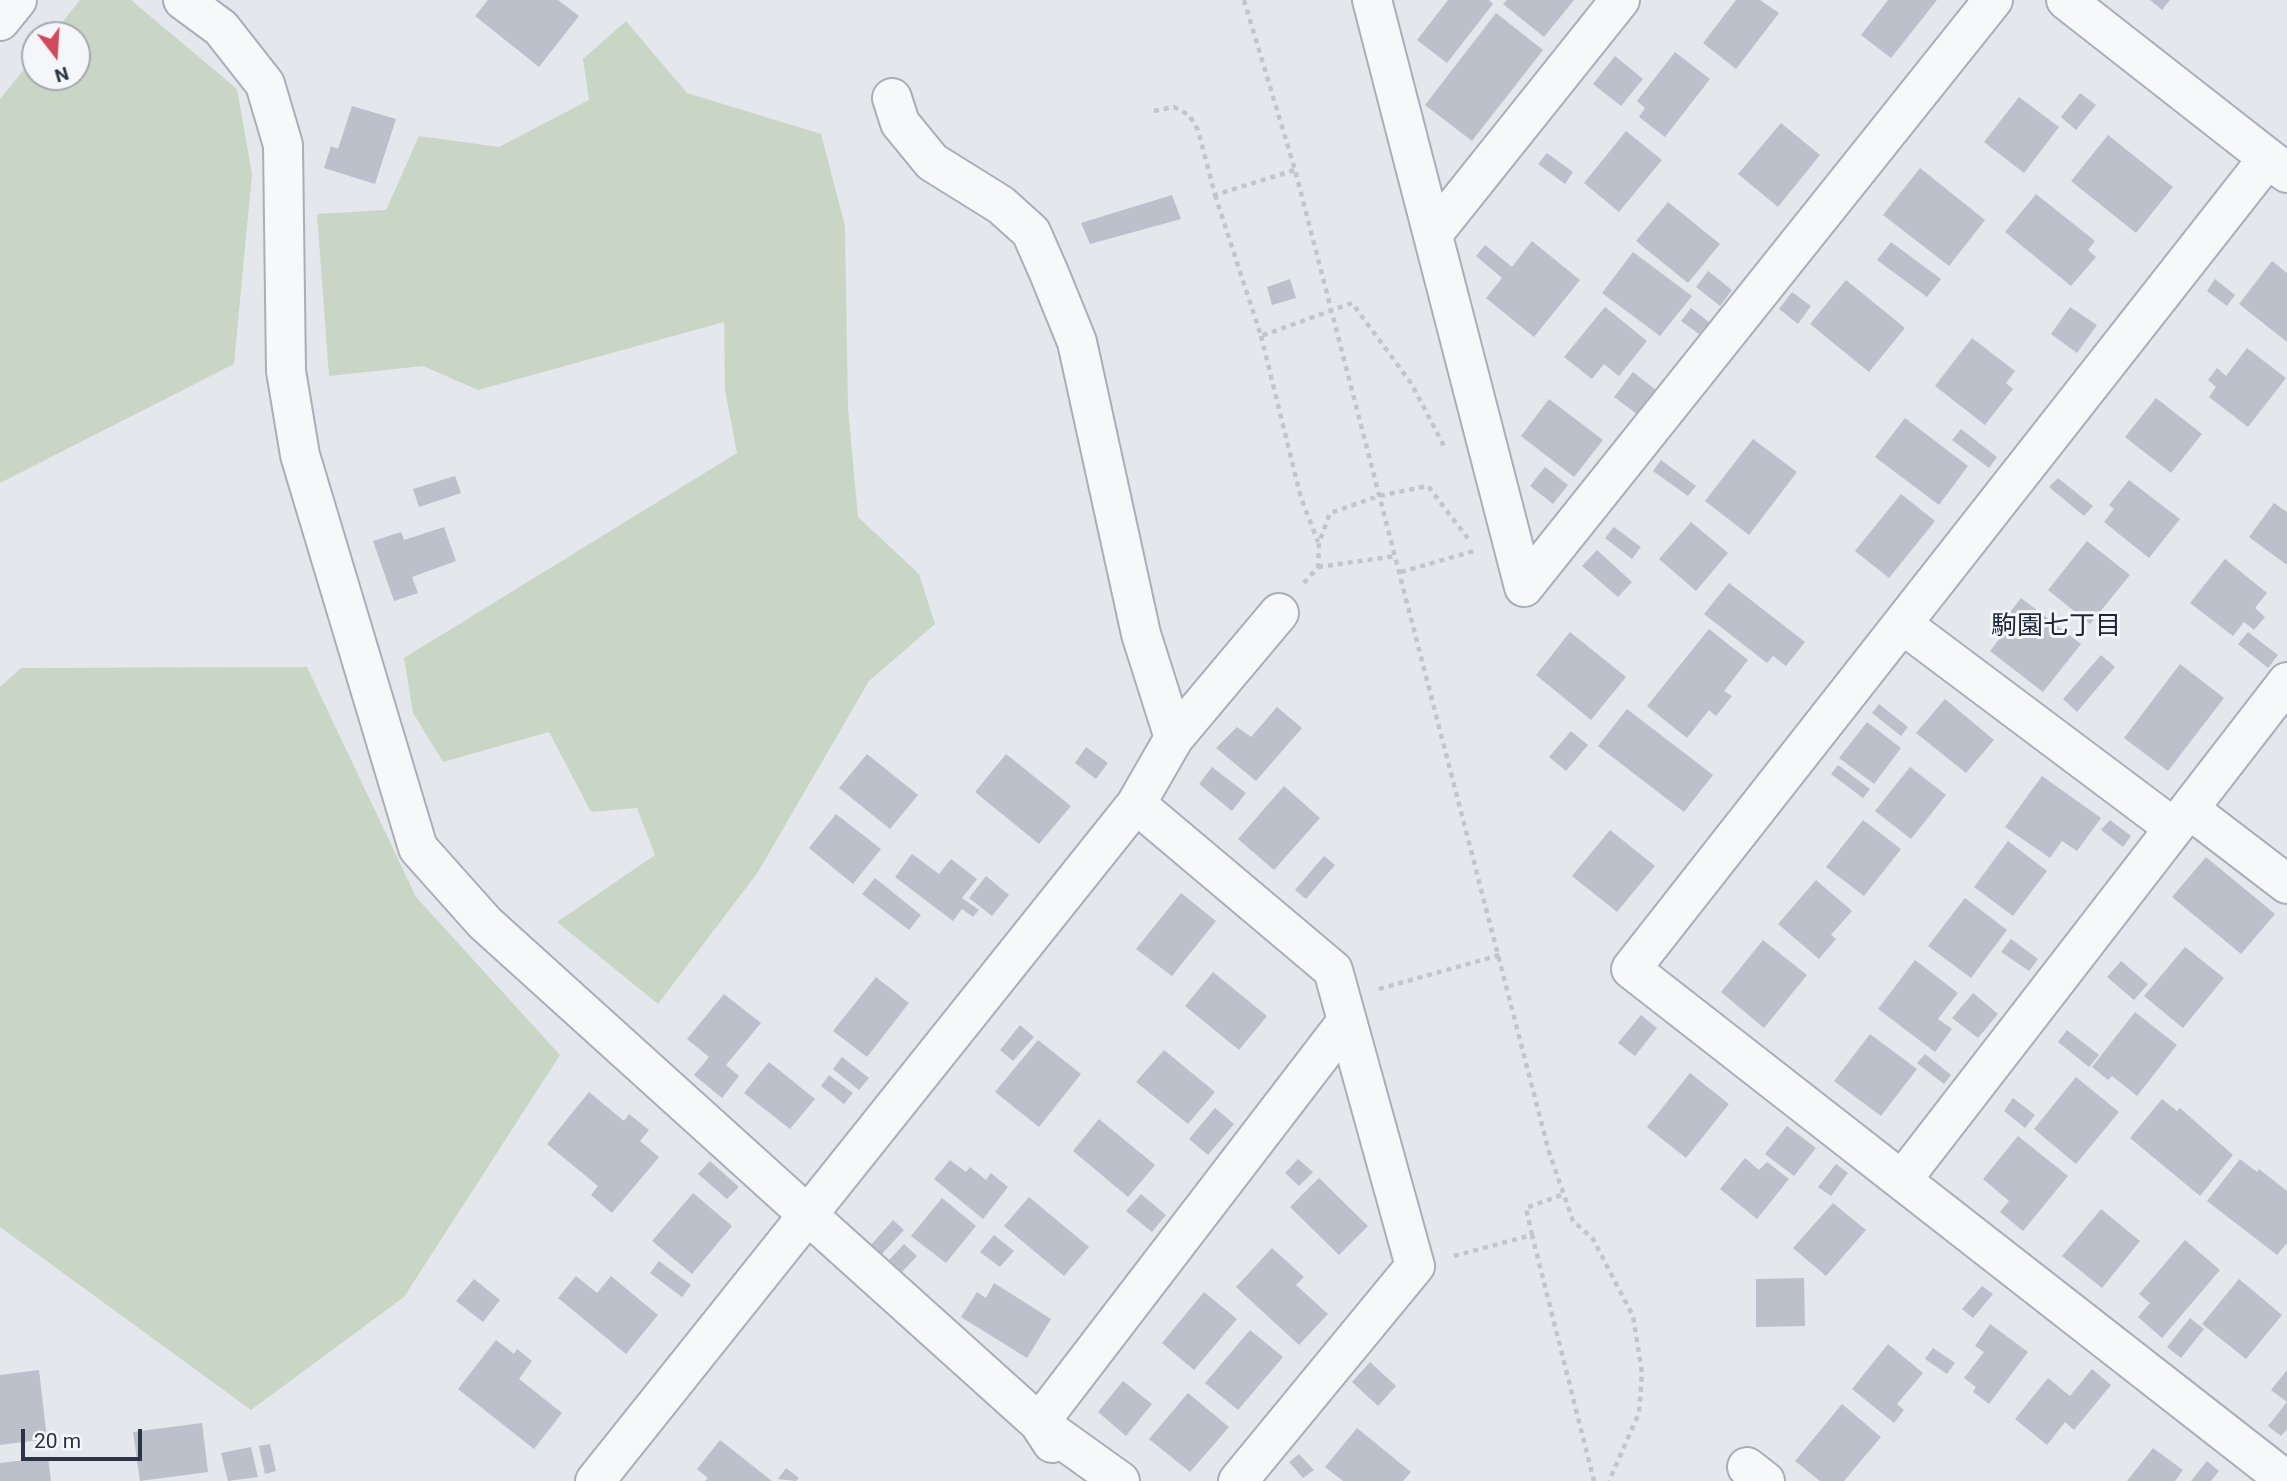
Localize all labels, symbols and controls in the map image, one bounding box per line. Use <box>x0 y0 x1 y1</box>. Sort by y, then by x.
north arrow <box>21 21 91 91</box>
text: N <box>52 62 71 88</box>
district label: 駒園七丁目 <box>1991 611 2121 643</box>
scale bar <box>24 1414 145 1458</box>
text: 20 m <box>34 1429 81 1453</box>

